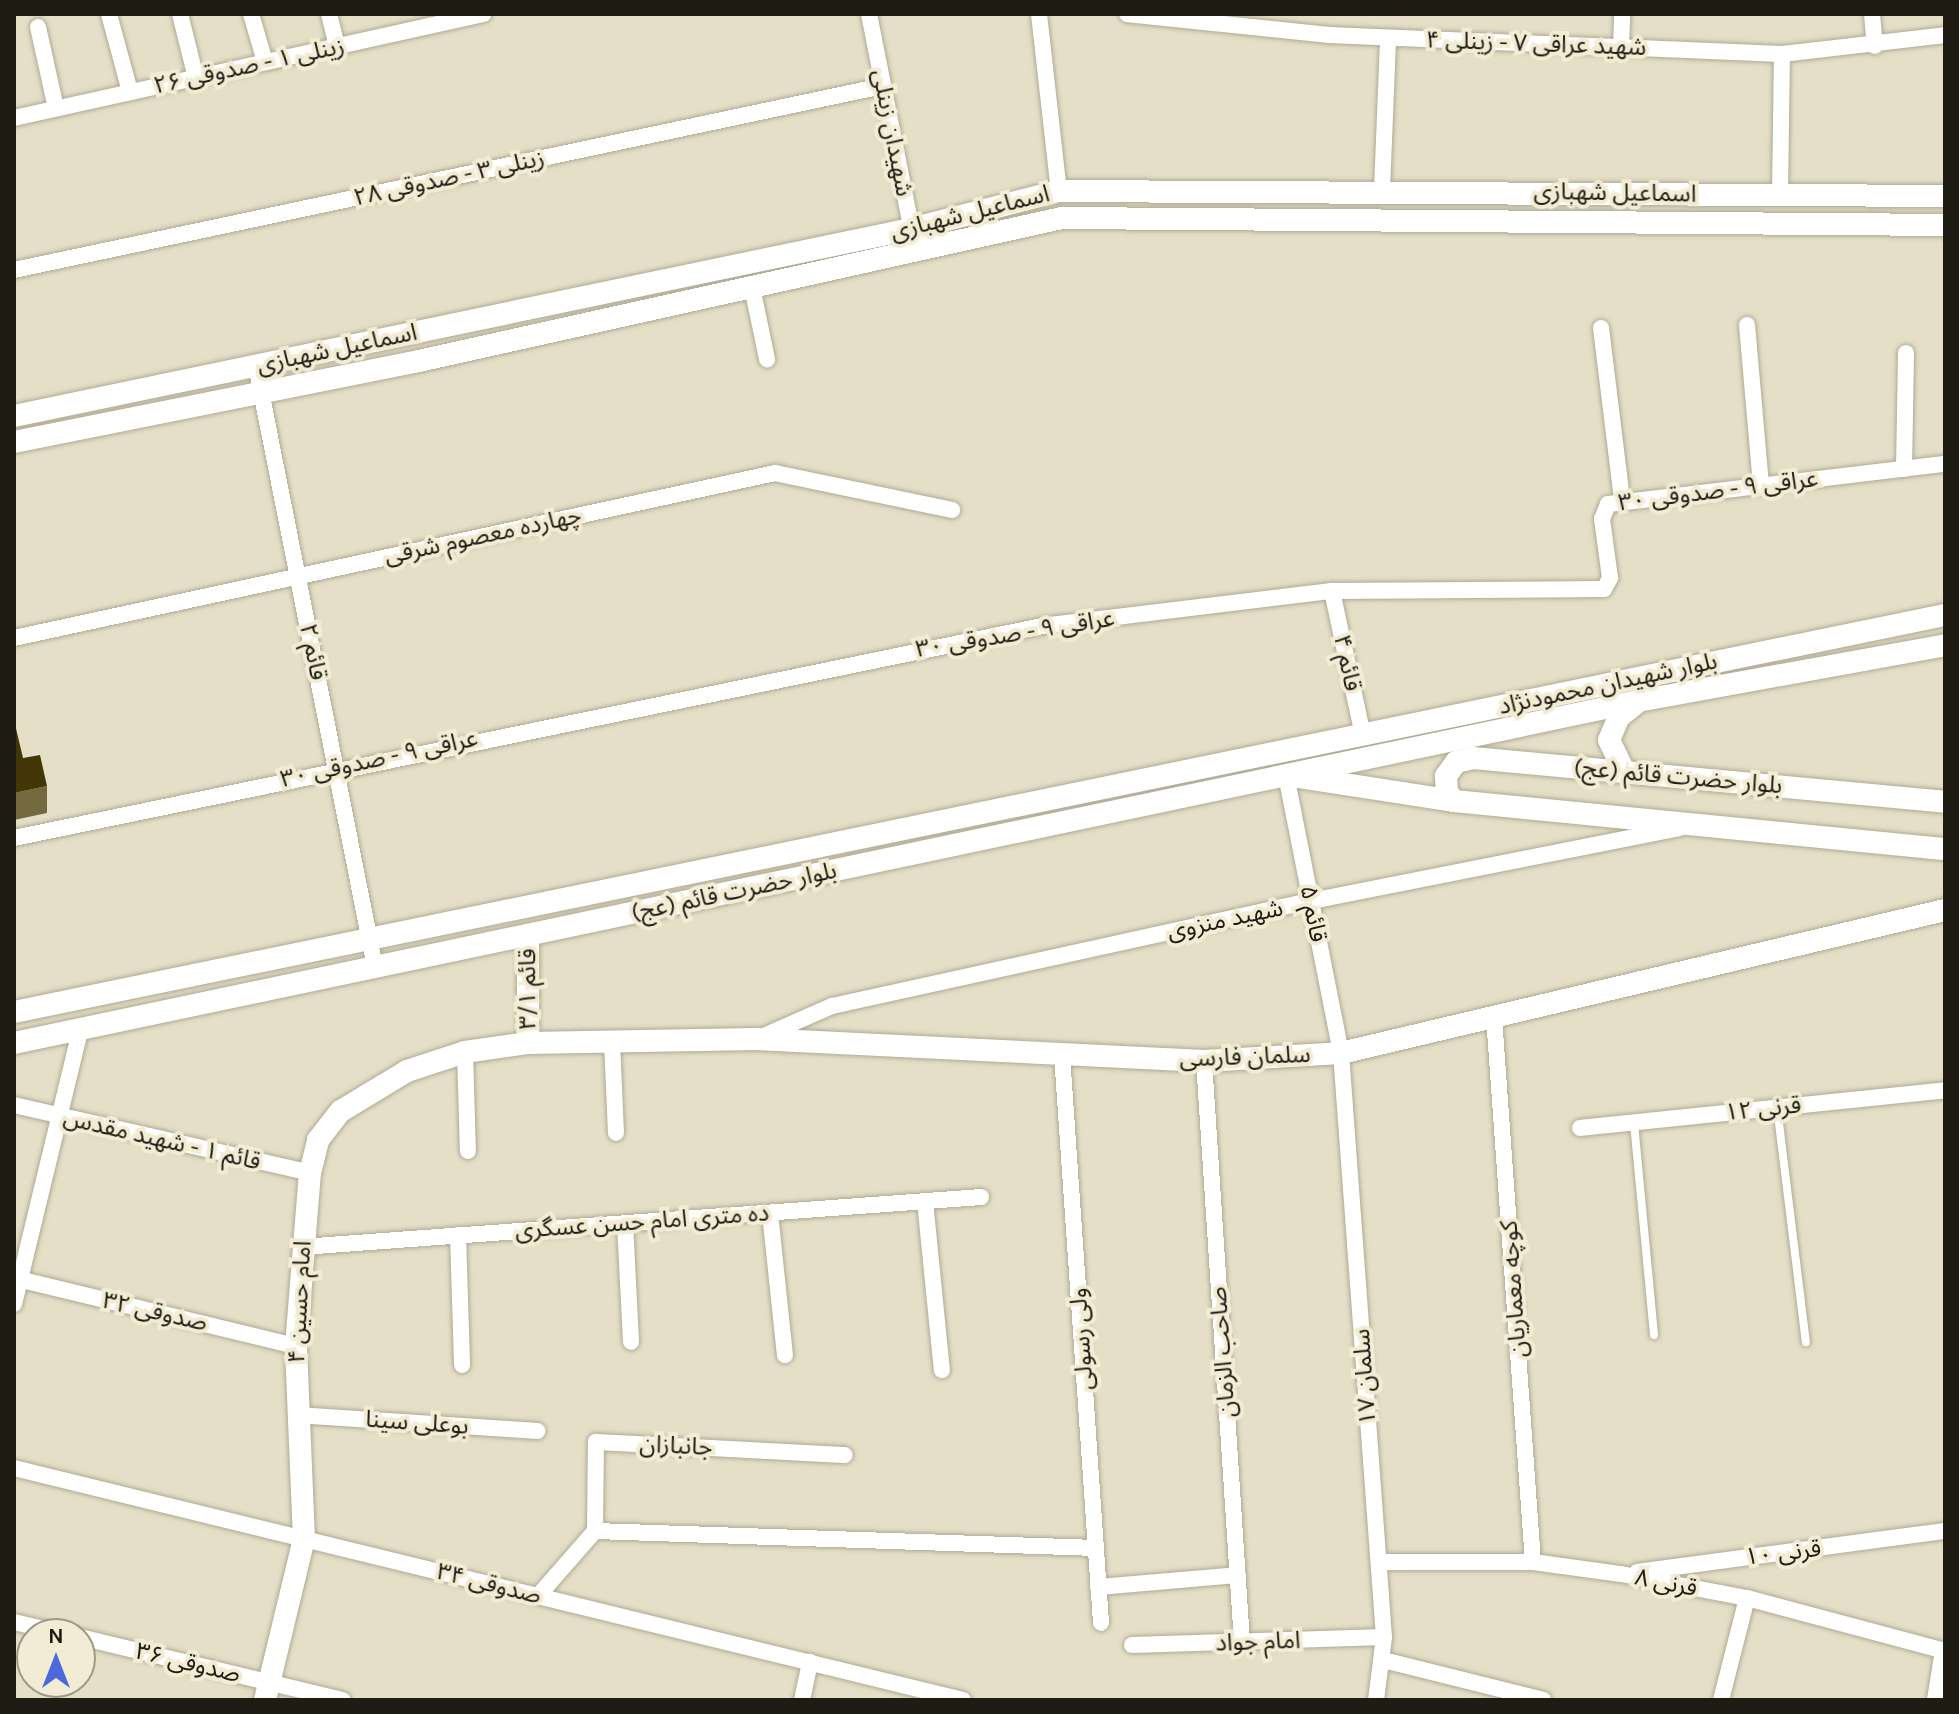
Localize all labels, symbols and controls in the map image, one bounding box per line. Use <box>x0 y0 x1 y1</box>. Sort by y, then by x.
street label: شهید عراقی ۷ - زینلی ۴ <box>1425 26 1647 62</box>
street label: زینلی ۱ - صدوقی ۲۶ <box>151 32 347 100</box>
street label: شهیدان زینلی <box>866 67 918 199</box>
street label: زینلی ۳ - صدوقی ۲۸ <box>351 144 547 212</box>
street label: اسماعیل شهبازی <box>1533 177 1697 209</box>
street label: اسماعیل شهبازی <box>887 179 1053 247</box>
street label: اسماعیل شهبازی <box>254 318 420 380</box>
street label: عراقی ۹ - صدوقی ۳۰ <box>1617 464 1819 518</box>
street label: چهارده معصوم شرقی <box>382 501 584 571</box>
street label: عراقی ۹ - صدوقی ۳۰ <box>913 604 1117 664</box>
street label: قائم ۲ <box>293 621 333 683</box>
street label: قائم ۴ <box>1327 632 1367 694</box>
street label: بلوار شهیدان محمودنژاد <box>1496 647 1720 721</box>
street label: عراقی ۹ - صدوقی ۳۰ <box>278 724 480 794</box>
street label: بلوار حضرت قائم (عج) <box>1573 754 1783 800</box>
street label: بلوار حضرت قائم (عج) <box>629 856 839 928</box>
street label: قائم ۵ <box>1293 883 1333 945</box>
street label: شهید منزوی <box>1164 894 1286 946</box>
street label: قائم ۳/۱ <box>514 948 542 1030</box>
street label: سلمان فارسی <box>1179 1040 1311 1074</box>
street label: قرنی ۱۲ <box>1723 1091 1803 1127</box>
street label: قائم ۱ - شهید مقدس <box>61 1103 263 1177</box>
street label: ده متری امام حسن عسگری <box>514 1199 770 1245</box>
street label: کوچه معماریان <box>1495 1219 1533 1359</box>
street label: امام حسین ۴ <box>282 1240 318 1364</box>
street label: صدوقی ۳۲ <box>100 1286 210 1338</box>
street label: صاحب الزمان <box>1204 1286 1242 1418</box>
street label: ولی رسولی <box>1064 1287 1100 1391</box>
street label: سلمان ۱۷ <box>1347 1328 1383 1426</box>
street label: بوعلی سینا <box>364 1405 470 1441</box>
street label: جانبازان <box>639 1430 713 1462</box>
street label: قرنی ۱۰ <box>1743 1534 1823 1572</box>
street label: صدوقی ۳۴ <box>434 1557 544 1611</box>
street label: قرنی ۸ <box>1632 1563 1700 1603</box>
north arrow <box>16 1618 96 1698</box>
text: N <box>48 1623 64 1649</box>
street label: امام جواد <box>1215 1626 1301 1658</box>
street label: صدوقی ۳۶ <box>133 1637 243 1689</box>

